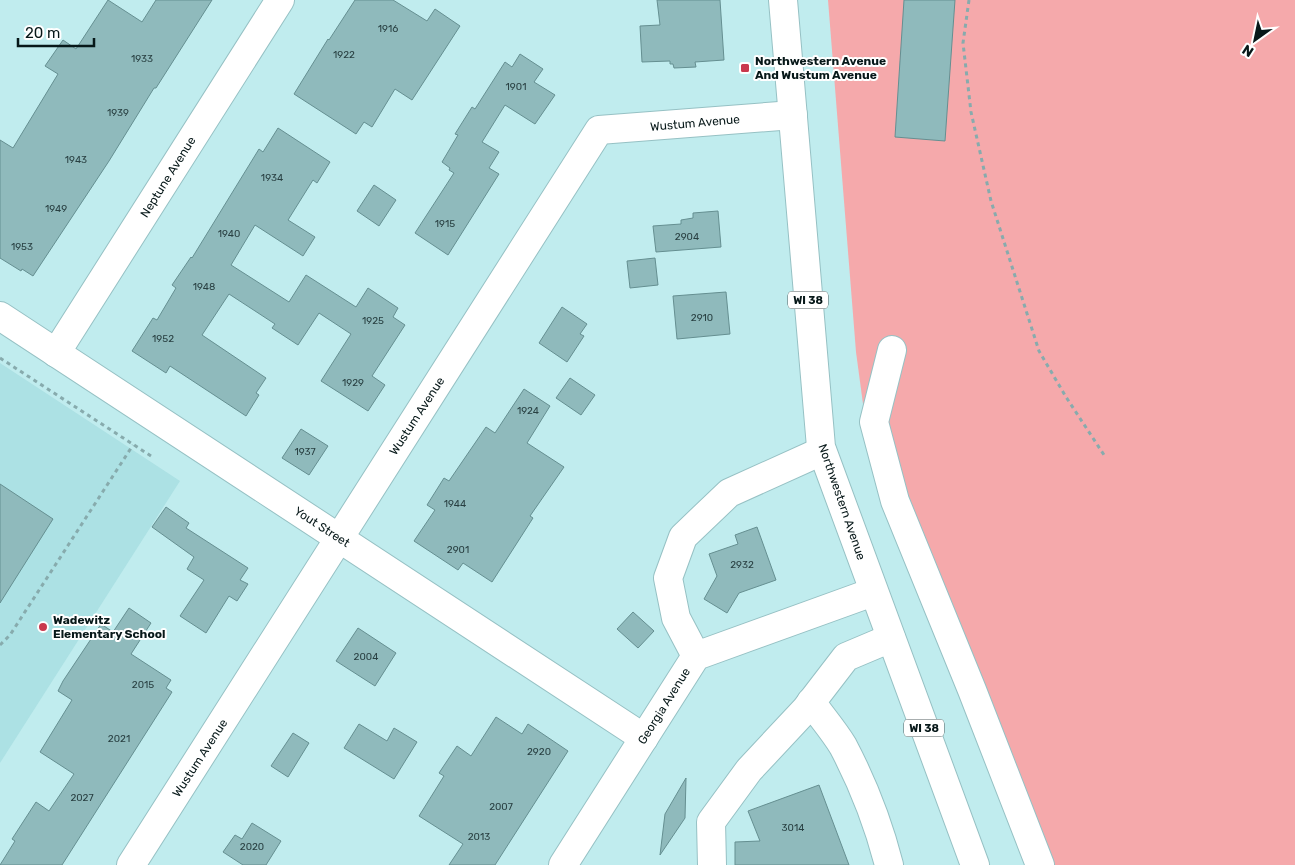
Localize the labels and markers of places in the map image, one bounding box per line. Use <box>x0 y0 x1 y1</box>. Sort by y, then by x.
place label: Northwestern Avenue And Wustum Avenue <box>755 54 886 82</box>
marker: Northwestern Avenue And Wustum Avenue <box>739 62 751 74</box>
place label: Wadewitz Elementary School <box>53 613 165 641</box>
marker: Wadewitz Elementary School <box>37 621 49 633</box>

